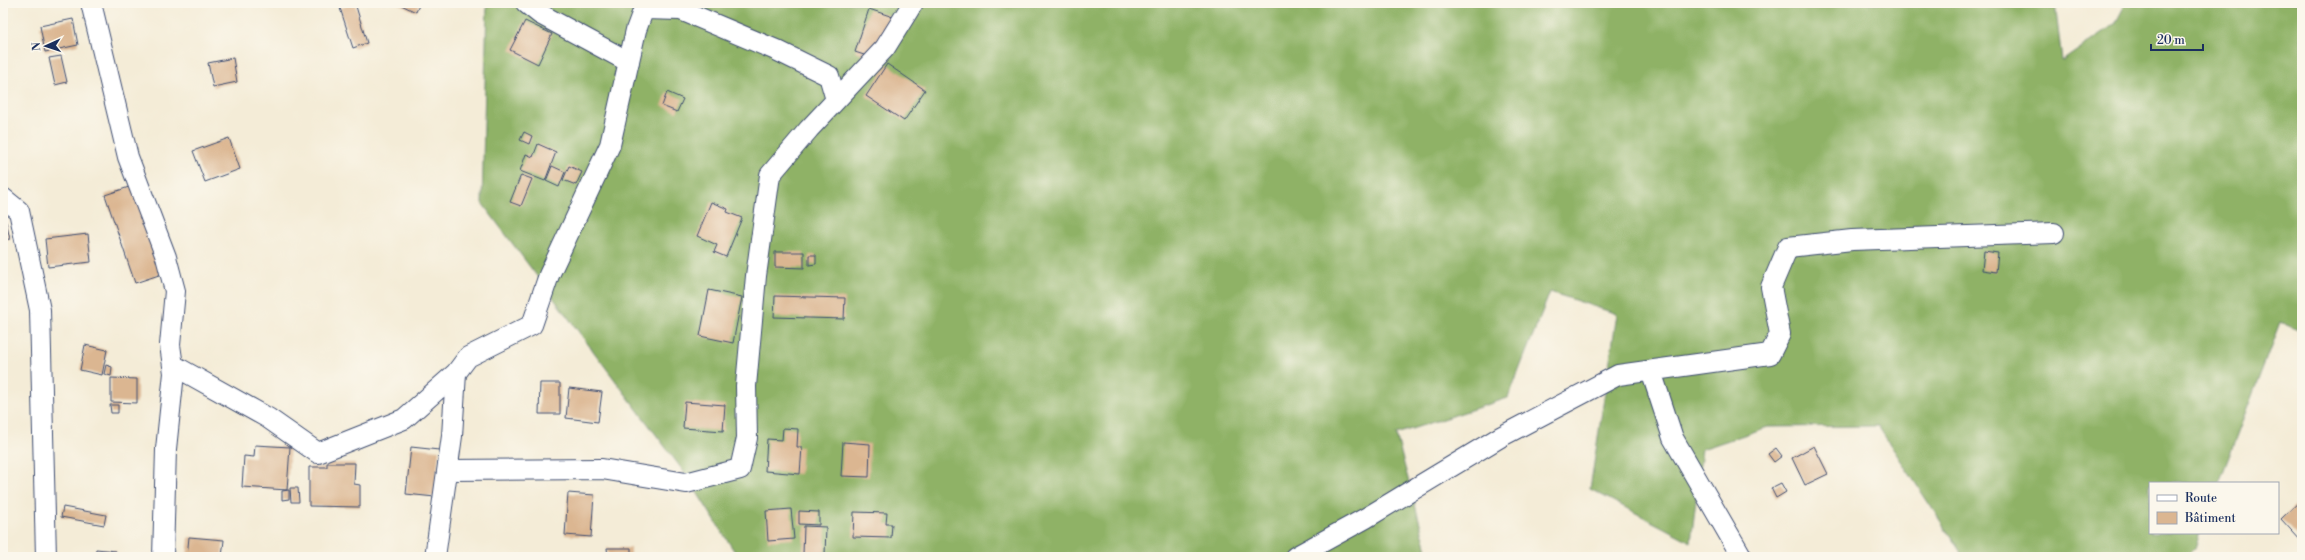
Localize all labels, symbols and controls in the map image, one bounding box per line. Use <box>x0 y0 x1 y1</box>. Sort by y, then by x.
north arrow <box>26 26 66 66</box>
scale bar <box>2151 26 2203 52</box>
text: 20 m <box>2157 33 2185 48</box>
text: N <box>30 41 44 51</box>
legend <box>2149 482 2279 534</box>
text: Route <box>2185 491 2217 506</box>
text: Bâtiment <box>2184 511 2236 526</box>

